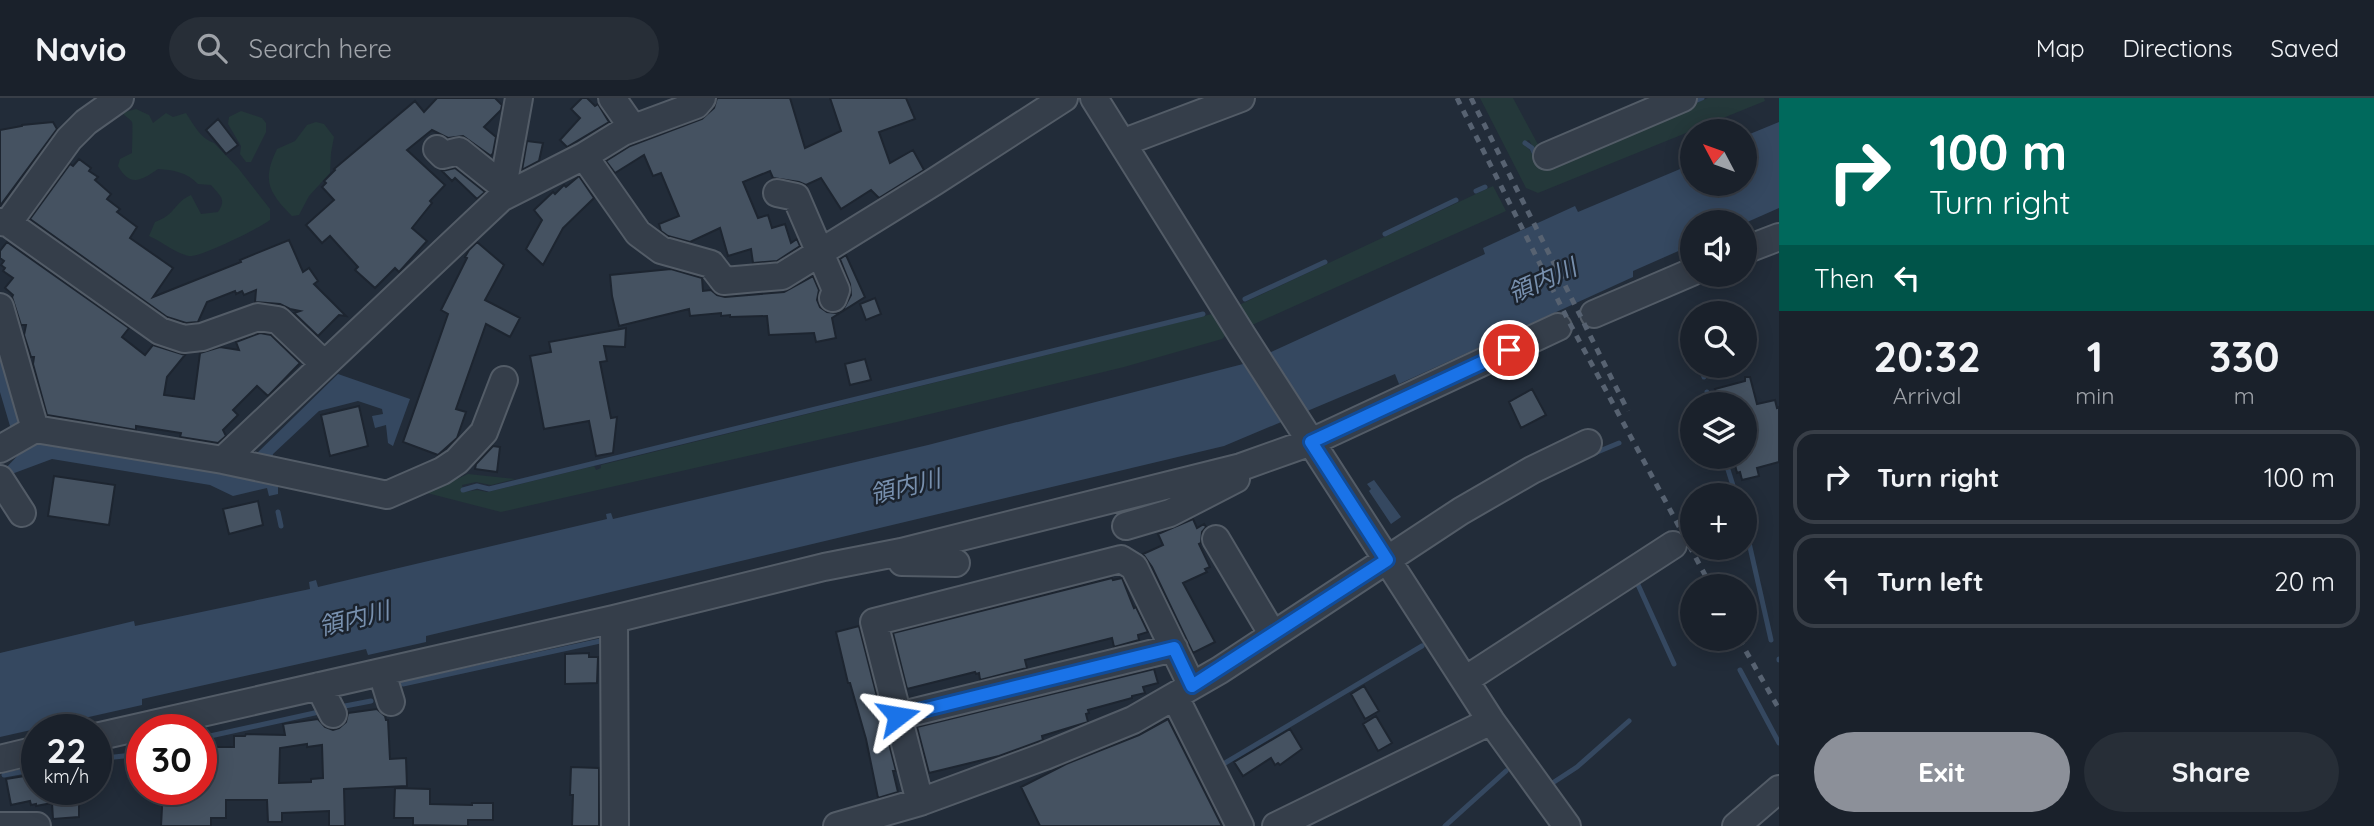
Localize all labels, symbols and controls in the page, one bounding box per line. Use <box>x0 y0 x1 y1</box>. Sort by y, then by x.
search box <box>169 17 659 80</box>
text: Navio <box>35 28 127 69</box>
icon: search <box>193 29 231 67</box>
text: Search here <box>249 32 392 65</box>
text: Map <box>2036 33 2085 63</box>
text: Directions <box>2123 33 2233 63</box>
text: Saved <box>2271 33 2339 63</box>
north arrow <box>1680 119 1757 196</box>
map controls <box>1680 119 1757 651</box>
text: 100 m <box>1929 121 2067 182</box>
icon: right <box>1814 126 1905 217</box>
text: Turn right <box>1929 182 2070 222</box>
button: sound <box>1680 210 1757 287</box>
water label: 領内川 <box>1503 250 1584 308</box>
icon: left <box>1888 259 1926 297</box>
text: Then <box>1814 262 1874 295</box>
button: search <box>1680 301 1757 378</box>
pin <box>1479 320 1539 380</box>
text: 20:32 <box>1873 330 1981 383</box>
text: 1 <box>2087 330 2103 383</box>
text: 330 <box>2209 330 2280 383</box>
icon: arrive <box>1490 331 1528 369</box>
text: Arrival <box>1893 381 1962 410</box>
text: min <box>2075 381 2114 410</box>
text: m <box>2234 381 2255 410</box>
button: layers <box>1680 392 1757 469</box>
icon: right <box>1818 458 1856 496</box>
text: Turn right <box>1877 461 1999 494</box>
text: 100 m <box>2264 461 2335 494</box>
water label: 領内川 <box>866 462 946 509</box>
button: + <box>1680 483 1757 560</box>
icon: left <box>1818 562 1856 600</box>
text: Turn left <box>1877 565 1984 598</box>
text: 20 m <box>2274 565 2335 598</box>
button: − <box>1680 574 1757 651</box>
water label: 領内川 <box>315 594 395 641</box>
position arrow <box>861 679 935 753</box>
speed limit sign: 30 <box>126 714 217 805</box>
text: 22 <box>47 728 86 772</box>
button: Exit <box>1814 732 2070 812</box>
button: Share <box>2084 732 2339 812</box>
text: km/h <box>44 765 89 788</box>

